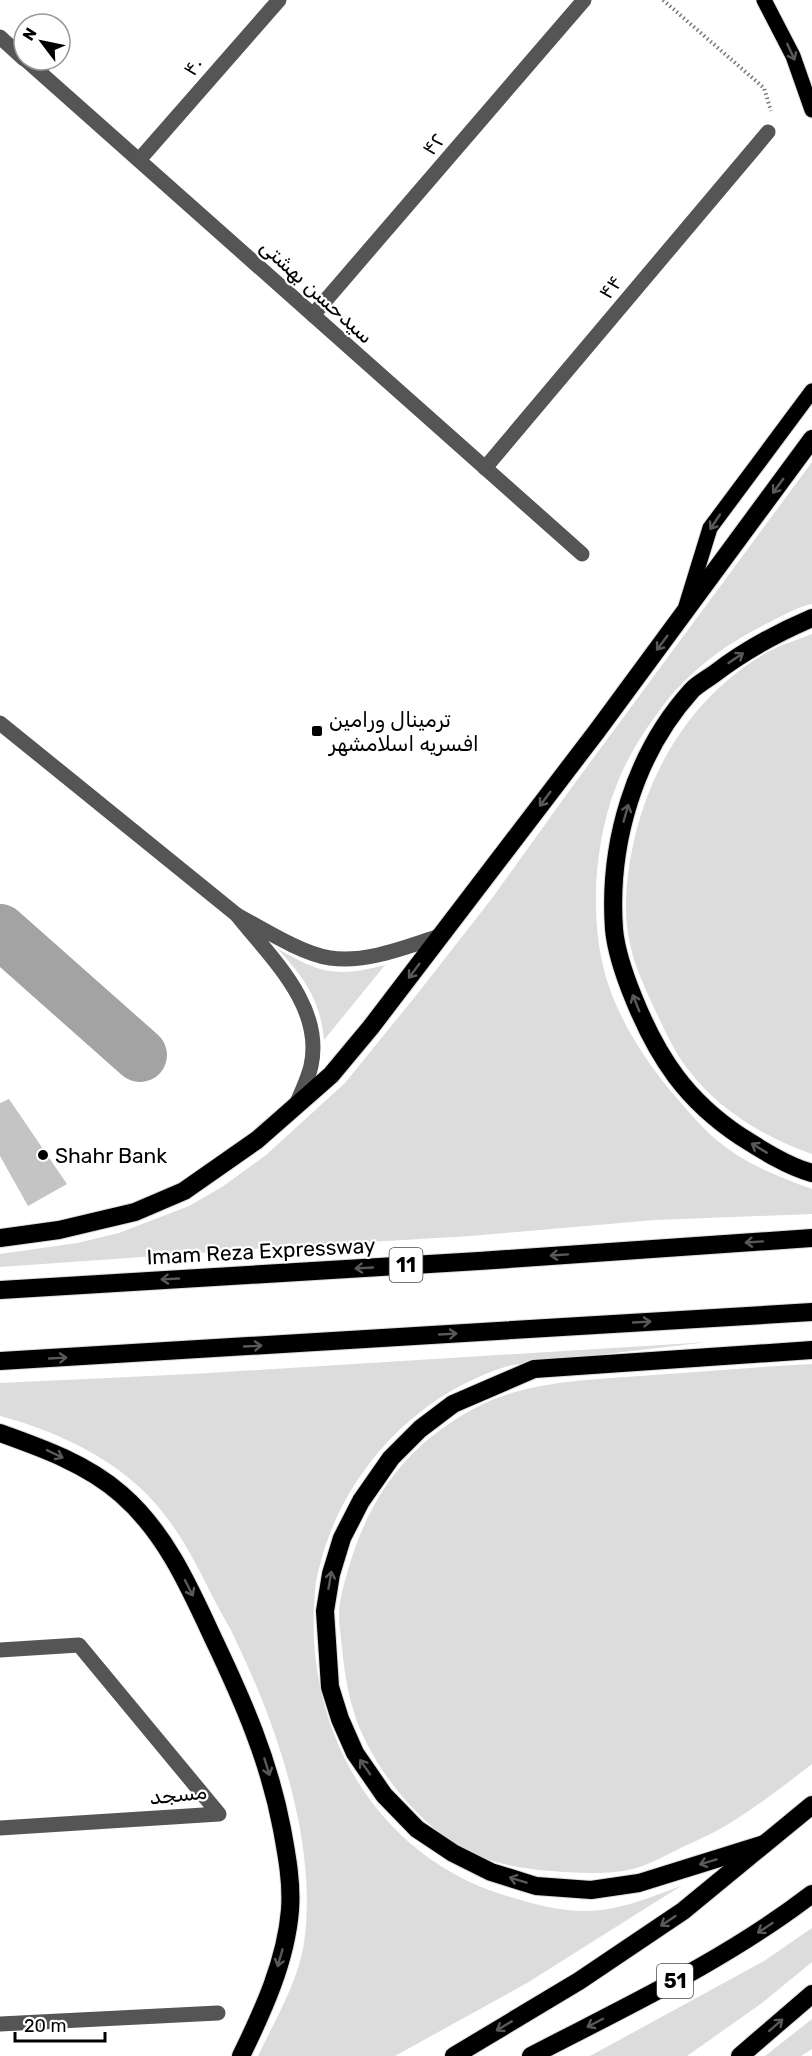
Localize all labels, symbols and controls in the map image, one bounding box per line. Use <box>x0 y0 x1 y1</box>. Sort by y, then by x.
north arrow <box>12 12 72 72</box>
text: N <box>19 24 41 44</box>
one-way arrow <box>785 42 797 60</box>
street label: ۴۰ <box>177 51 209 81</box>
street label: ۴۲ <box>416 127 450 161</box>
street label: سیدحسن بهشتی <box>255 233 379 349</box>
street label: ۴۴ <box>593 270 627 304</box>
one-way arrow <box>771 478 784 494</box>
one-way arrow <box>709 514 721 530</box>
one-way arrow <box>656 635 668 651</box>
one-way arrow <box>727 652 744 664</box>
place label: ترمینال ورامین افسریه اسلامشهر <box>327 707 479 756</box>
marker: ترمینال ورامین افسریه اسلامشهر <box>310 724 324 738</box>
one-way arrow <box>538 791 551 807</box>
one-way arrow <box>621 804 632 823</box>
one-way arrow <box>407 962 420 978</box>
one-way arrow <box>630 994 641 1013</box>
one-way arrow <box>751 1142 768 1154</box>
place label: Shahr Bank <box>55 1143 167 1168</box>
marker: Shahr Bank <box>36 1148 50 1162</box>
street label: Imam Reza Expressway <box>146 1232 377 1269</box>
one-way arrow <box>744 1237 764 1248</box>
road number: 11 <box>390 1248 422 1282</box>
one-way arrow <box>550 1250 570 1261</box>
one-way arrow <box>355 1262 375 1273</box>
one-way arrow <box>160 1274 180 1285</box>
one-way arrow <box>632 1316 652 1327</box>
one-way arrow <box>437 1328 457 1339</box>
one-way arrow <box>243 1340 263 1351</box>
one-way arrow <box>48 1352 68 1363</box>
one-way arrow <box>45 1449 63 1460</box>
one-way arrow <box>325 1571 336 1591</box>
one-way arrow <box>184 1579 195 1597</box>
one-way arrow <box>262 1757 273 1776</box>
one-way arrow <box>359 1760 371 1776</box>
street label: مسجد <box>148 1779 208 1809</box>
one-way arrow <box>699 1857 718 1868</box>
one-way arrow <box>509 1874 528 1885</box>
one-way arrow <box>660 1915 677 1927</box>
one-way arrow <box>756 1921 773 1934</box>
one-way arrow <box>273 1948 285 1967</box>
road number: 51 <box>657 1964 693 1998</box>
scale bar <box>15 2005 105 2043</box>
text: 20 m <box>24 2015 66 2037</box>
one-way arrow <box>586 2018 604 2029</box>
one-way arrow <box>768 2018 783 2032</box>
one-way arrow <box>496 2020 513 2032</box>

